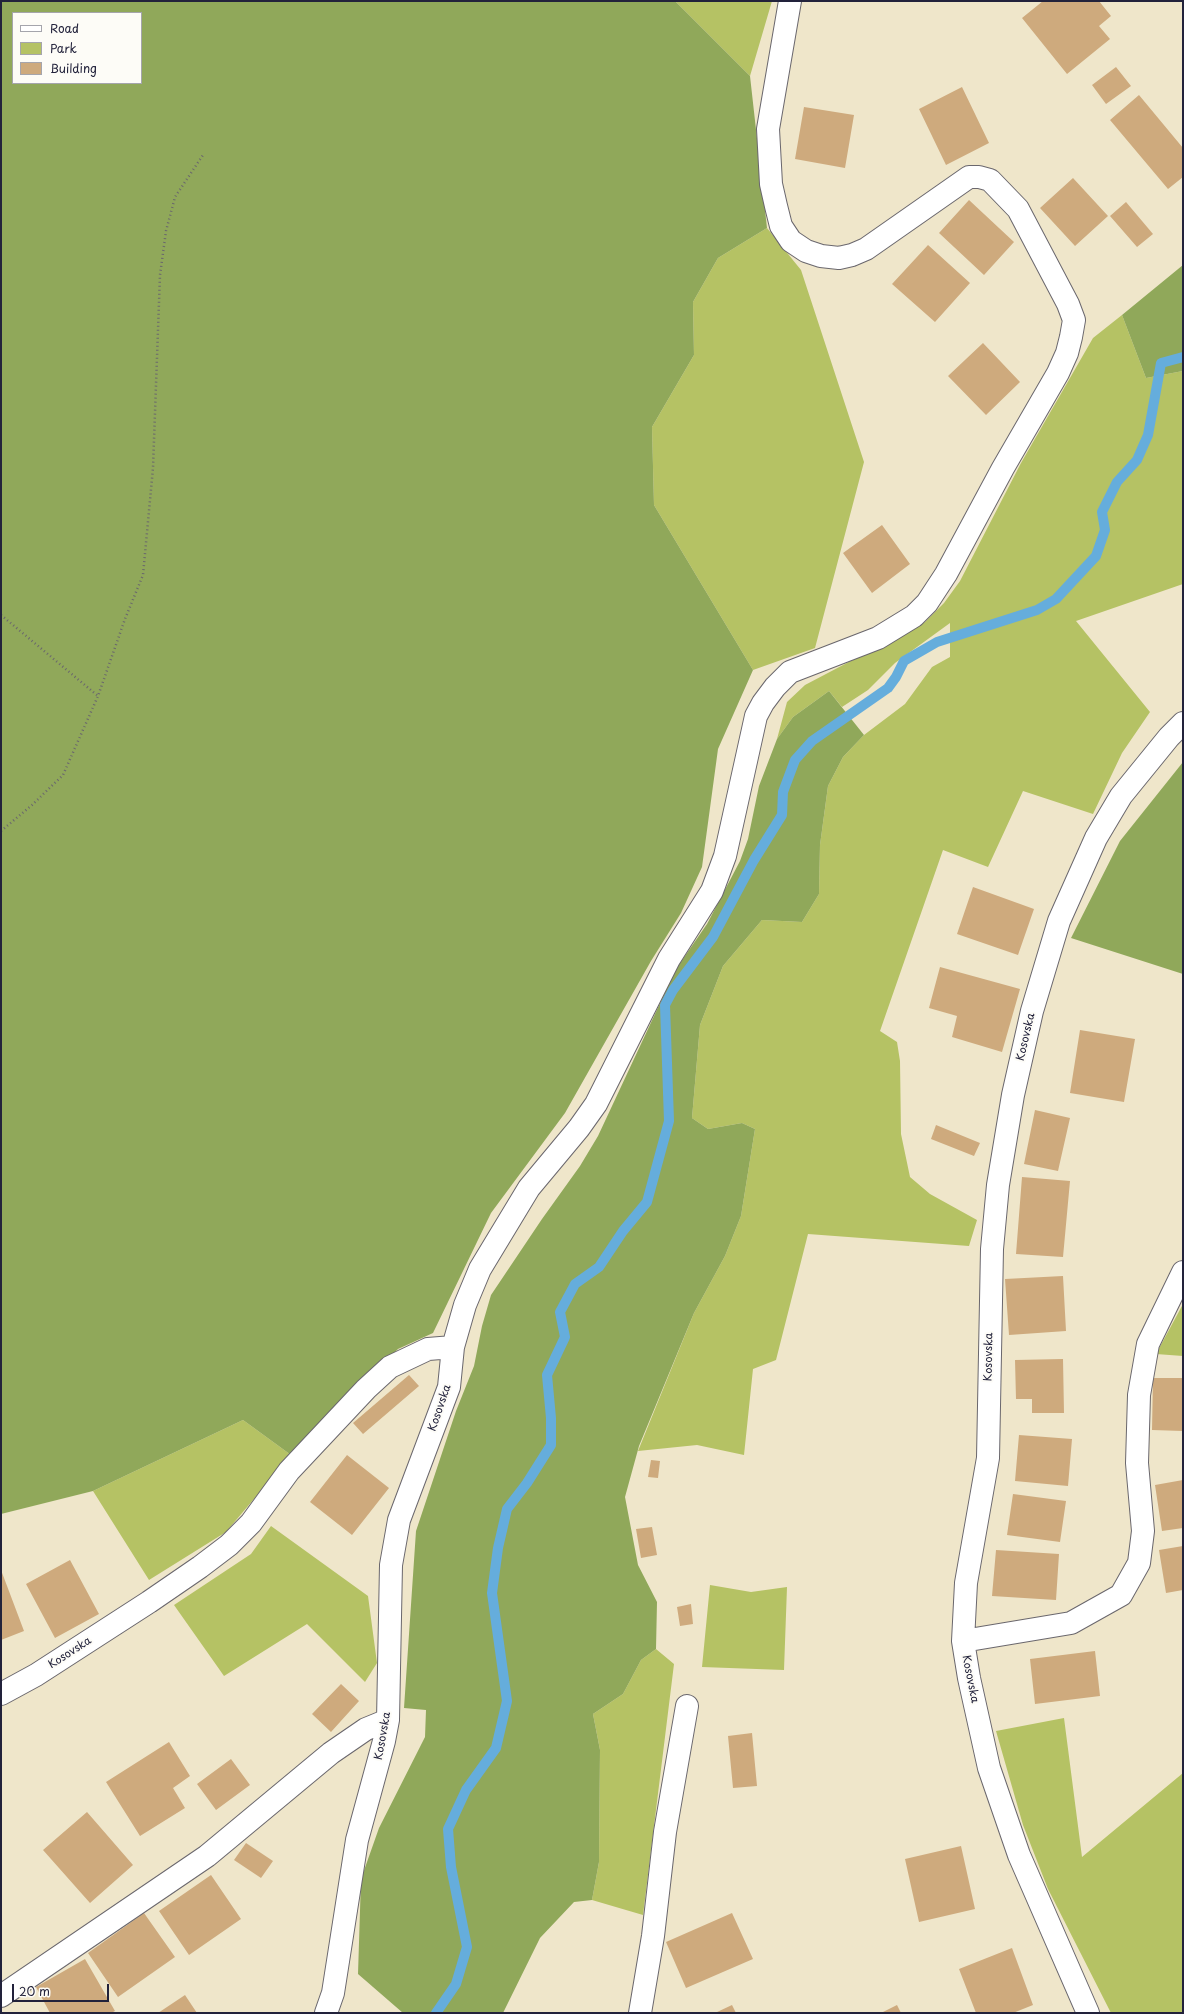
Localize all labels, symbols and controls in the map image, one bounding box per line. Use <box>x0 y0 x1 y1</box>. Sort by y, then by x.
legend <box>12 12 142 84</box>
text: Road <box>50 19 79 37</box>
text: Park <box>50 39 77 57</box>
text: Building <box>50 59 97 77</box>
street label: Kosovska <box>1014 1012 1038 1062</box>
street label: Kosovska <box>982 1333 996 1381</box>
street label: Kosovska <box>426 1383 454 1433</box>
street label: Kosovska <box>46 1634 94 1672</box>
street label: Kosovska <box>959 1654 981 1704</box>
street label: Kosovska <box>372 1711 394 1761</box>
scale bar <box>14 1976 111 2002</box>
text: 20 m <box>19 1982 50 2000</box>

